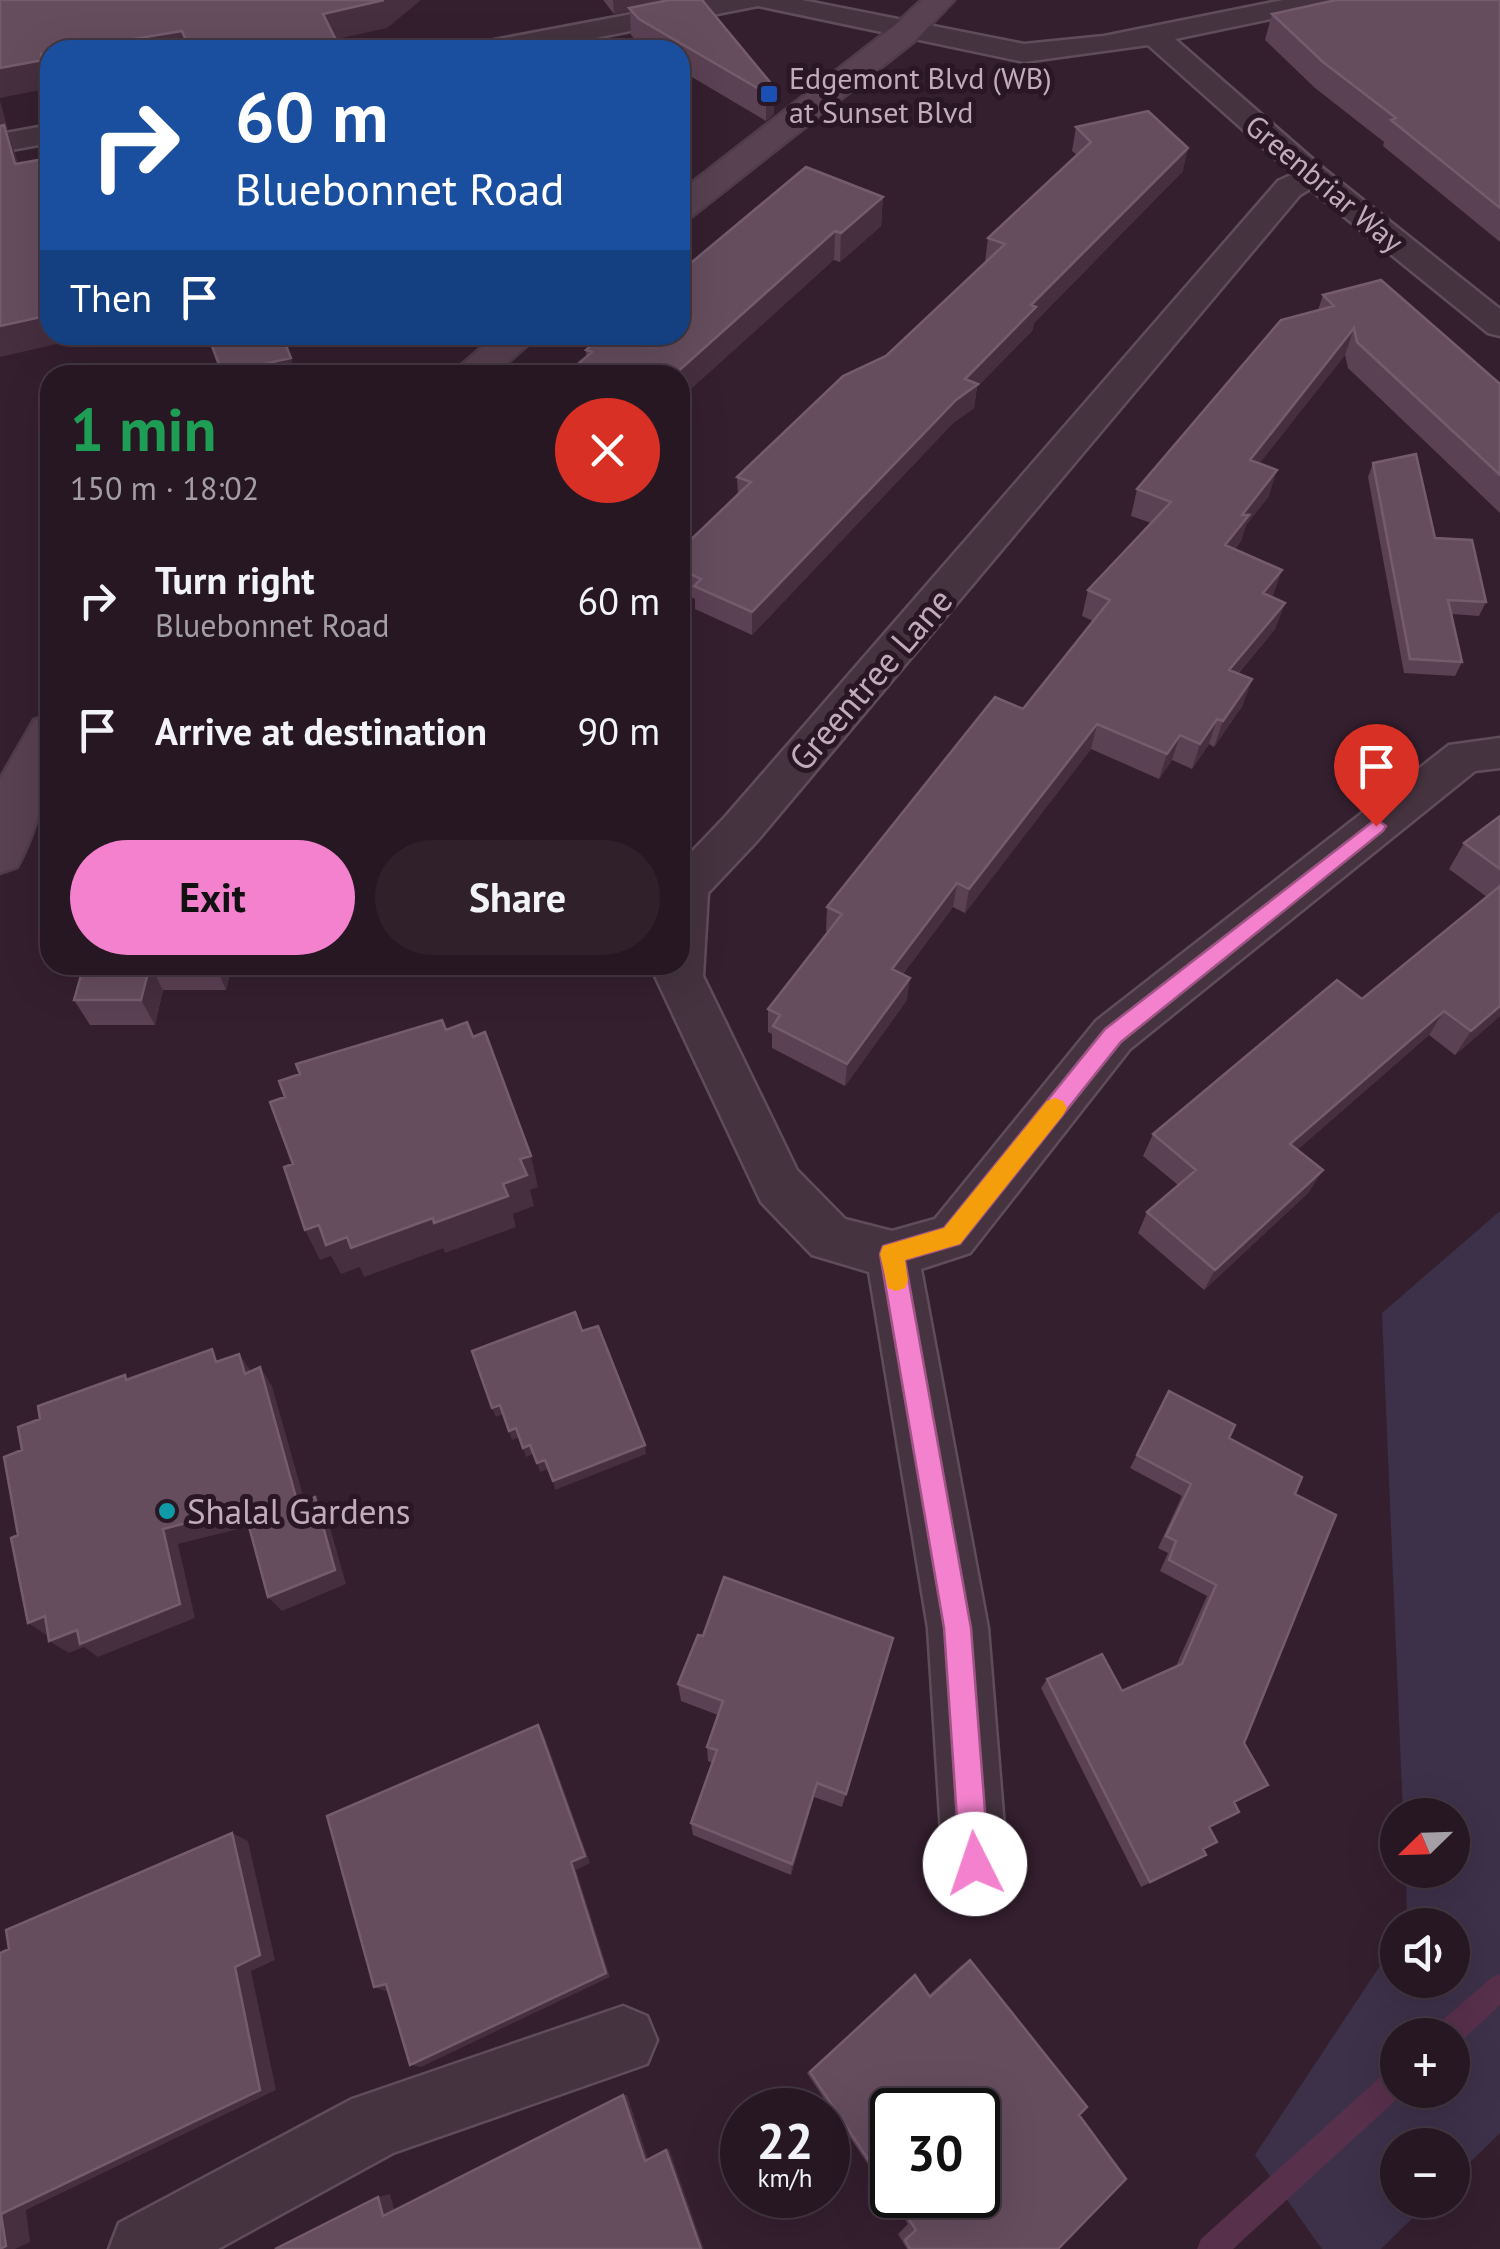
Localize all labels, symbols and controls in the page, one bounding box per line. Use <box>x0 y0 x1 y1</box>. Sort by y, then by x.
place label: Edgemont Blvd (WB) at Sunset Blvd <box>789 58 1052 131</box>
text: 60 m <box>235 71 388 161</box>
icon: right <box>70 80 200 210</box>
marker: Edgemont Blvd (WB) at Sunset Blvd <box>758 83 780 105</box>
street label: Greenbriar Way <box>1238 106 1412 260</box>
text: Bluebonnet Road <box>235 159 565 217</box>
icon: arrive <box>172 270 227 325</box>
text: Then <box>70 273 152 322</box>
text: 1 min <box>70 390 216 468</box>
button: close <box>555 398 660 503</box>
text: 150 m · 18:02 <box>70 467 259 509</box>
text: Turn right <box>155 555 315 604</box>
icon: right <box>70 573 125 628</box>
text: 60 m <box>578 576 660 625</box>
street label: Greentree Lane <box>778 578 962 780</box>
text: Bluebonnet Road <box>155 604 389 646</box>
icon: arrive <box>70 703 125 758</box>
text: Arrive at destination <box>155 706 487 755</box>
text: 90 m <box>578 706 660 755</box>
pin <box>1334 724 1419 827</box>
icon: arrive <box>1349 739 1404 794</box>
button: Exit <box>70 840 355 955</box>
button: Share <box>375 840 660 955</box>
place label: Shalal Gardens <box>187 1488 410 1534</box>
marker: Shalal Gardens <box>156 1500 178 1522</box>
north arrow <box>1380 1798 1470 1888</box>
map controls <box>1380 1798 1470 2218</box>
position arrow <box>923 1812 1027 1916</box>
button: sound <box>1380 1908 1470 1998</box>
button: + <box>1380 2018 1470 2108</box>
speed limit sign: 30 <box>870 2088 1000 2218</box>
text: 22 <box>757 2108 813 2173</box>
button: − <box>1380 2128 1470 2218</box>
text: km/h <box>758 2162 812 2194</box>

